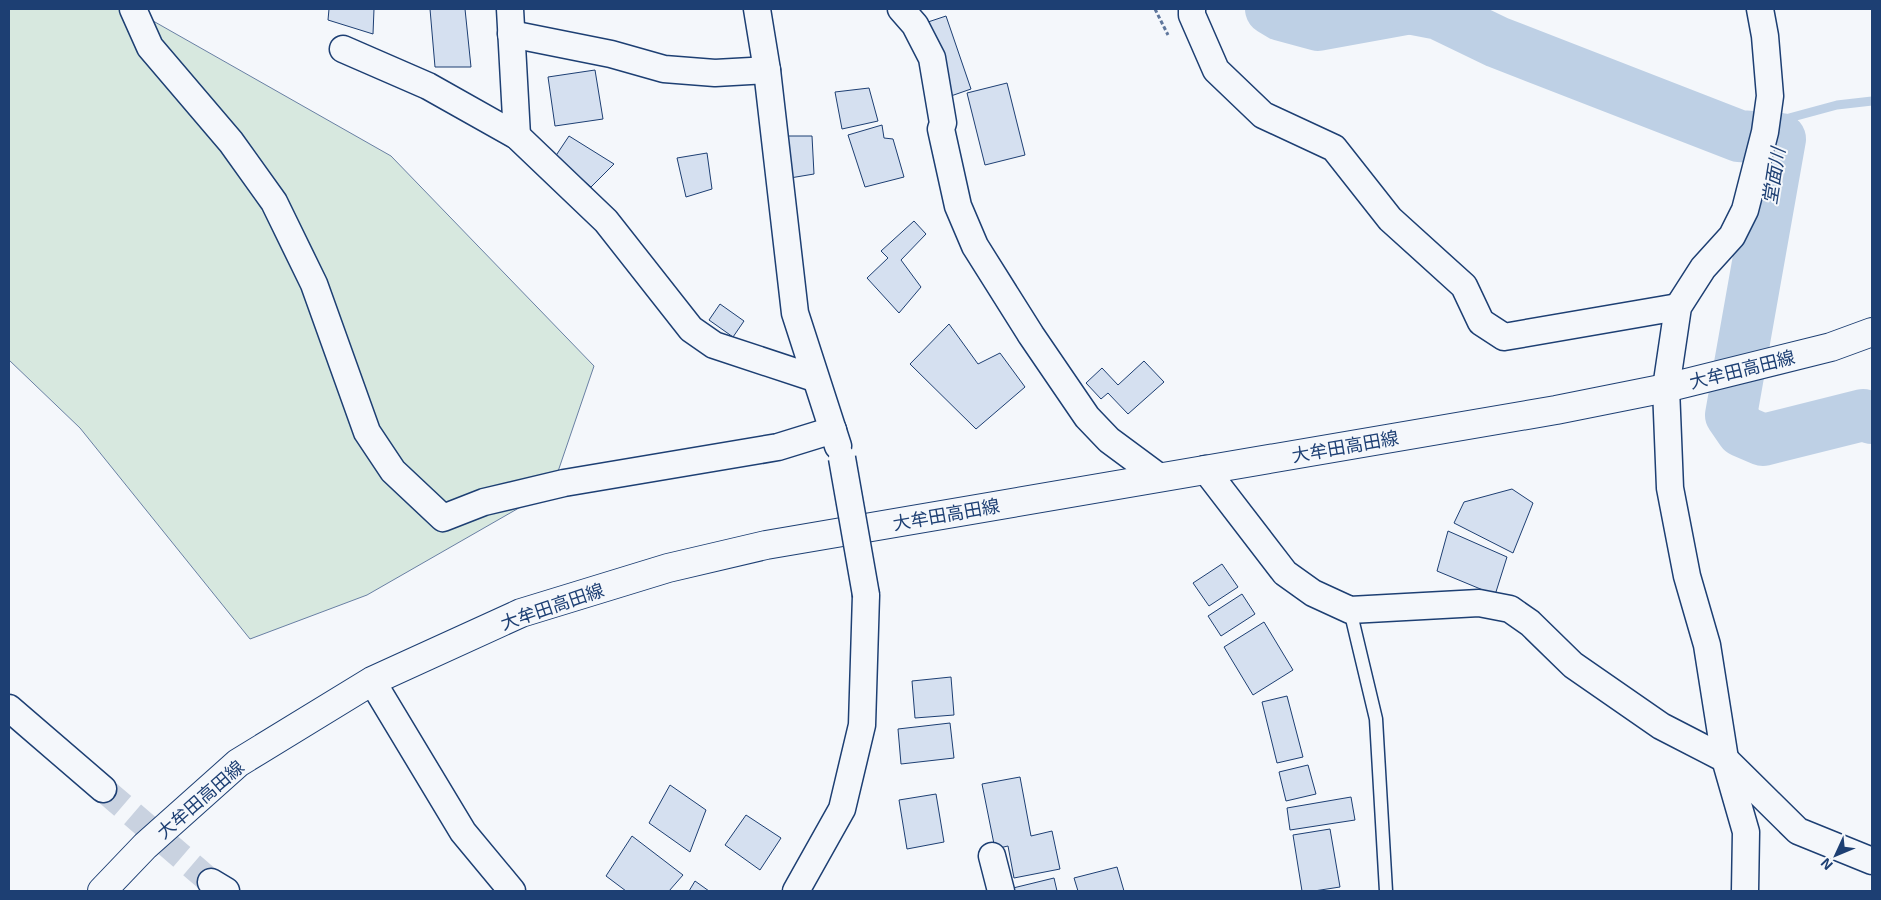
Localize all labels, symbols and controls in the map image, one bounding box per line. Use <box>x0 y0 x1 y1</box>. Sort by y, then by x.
water label: 堂面川 <box>1757 144 1789 206</box>
street label: 大牟田高田線 <box>1687 345 1797 393</box>
street label: 大牟田高田線 <box>1290 426 1400 466</box>
street label: 大牟田高田線 <box>891 494 1001 534</box>
street label: 大牟田高田線 <box>497 578 607 634</box>
street label: 大牟田高田線 <box>152 755 248 843</box>
north arrow <box>1811 830 1861 880</box>
text: N <box>1817 855 1836 874</box>

